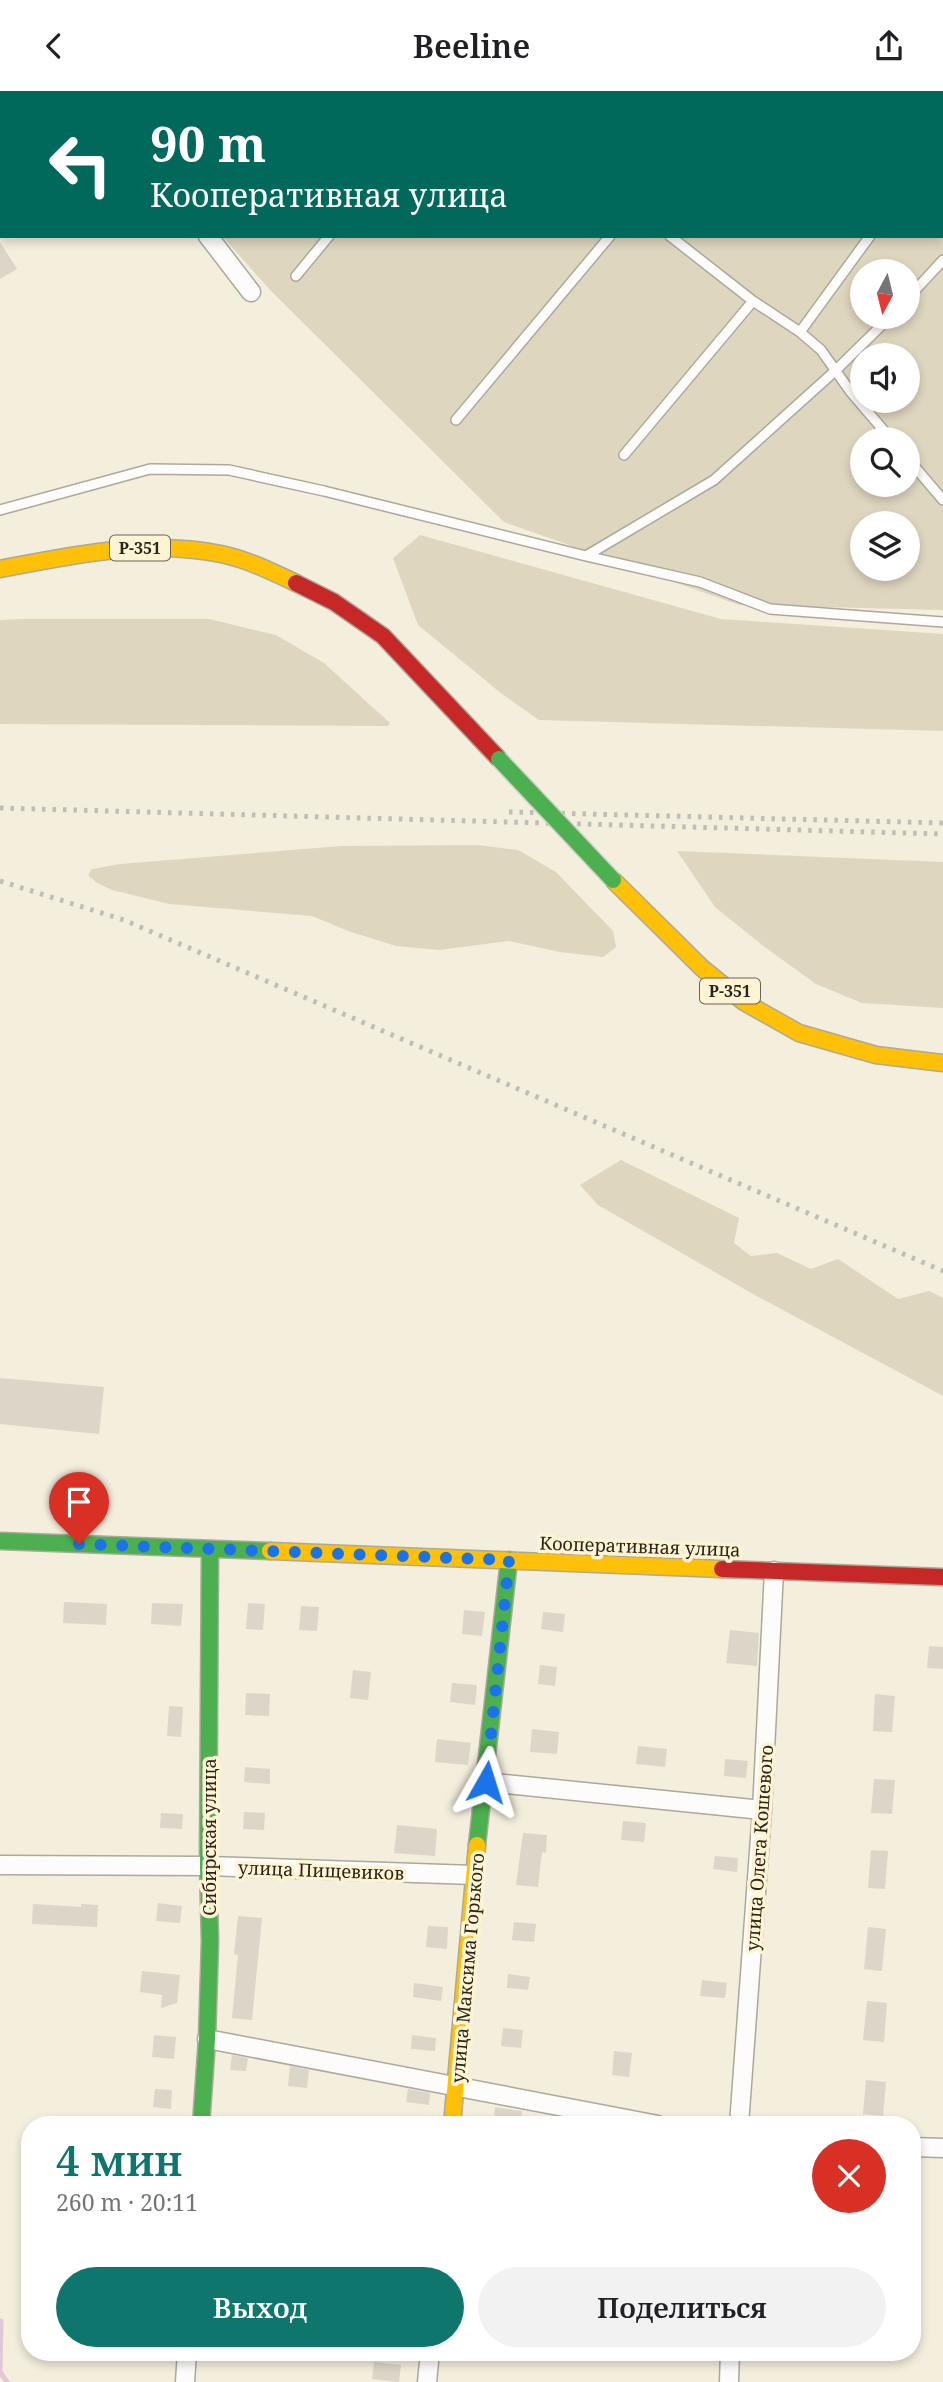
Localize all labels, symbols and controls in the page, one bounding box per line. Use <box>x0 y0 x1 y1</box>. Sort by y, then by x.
text: Beeline <box>413 24 530 67</box>
icon: back <box>35 27 73 65</box>
icon: share <box>870 27 908 65</box>
text: 90 m <box>150 110 266 176</box>
icon: left <box>35 119 126 210</box>
text: Кооперативная улица <box>150 173 508 216</box>
north arrow <box>850 259 920 329</box>
map controls <box>850 259 920 581</box>
button: sound <box>850 343 920 413</box>
button: search <box>850 427 920 497</box>
button: layers <box>850 511 920 581</box>
road number: Р-351 <box>110 536 170 561</box>
road number: Р-351 <box>700 979 760 1003</box>
pin <box>49 1472 109 1544</box>
icon: arrive <box>60 1483 98 1521</box>
street label: Кооперативная улица <box>539 1530 741 1562</box>
street label: улица Олега Кошевого <box>740 1744 778 1952</box>
position arrow <box>449 1745 523 1819</box>
street label: Сибирская улица <box>197 1758 221 1916</box>
street label: улица Максима Горького <box>445 1852 489 2084</box>
street label: улица Пищевиков <box>237 1855 405 1885</box>
text: 4 мин <box>56 2131 183 2188</box>
button: close <box>812 2139 886 2213</box>
text: 260 m · 20:11 <box>56 2186 198 2218</box>
button: Выход <box>56 2267 464 2347</box>
button: Поделиться <box>478 2267 886 2347</box>

